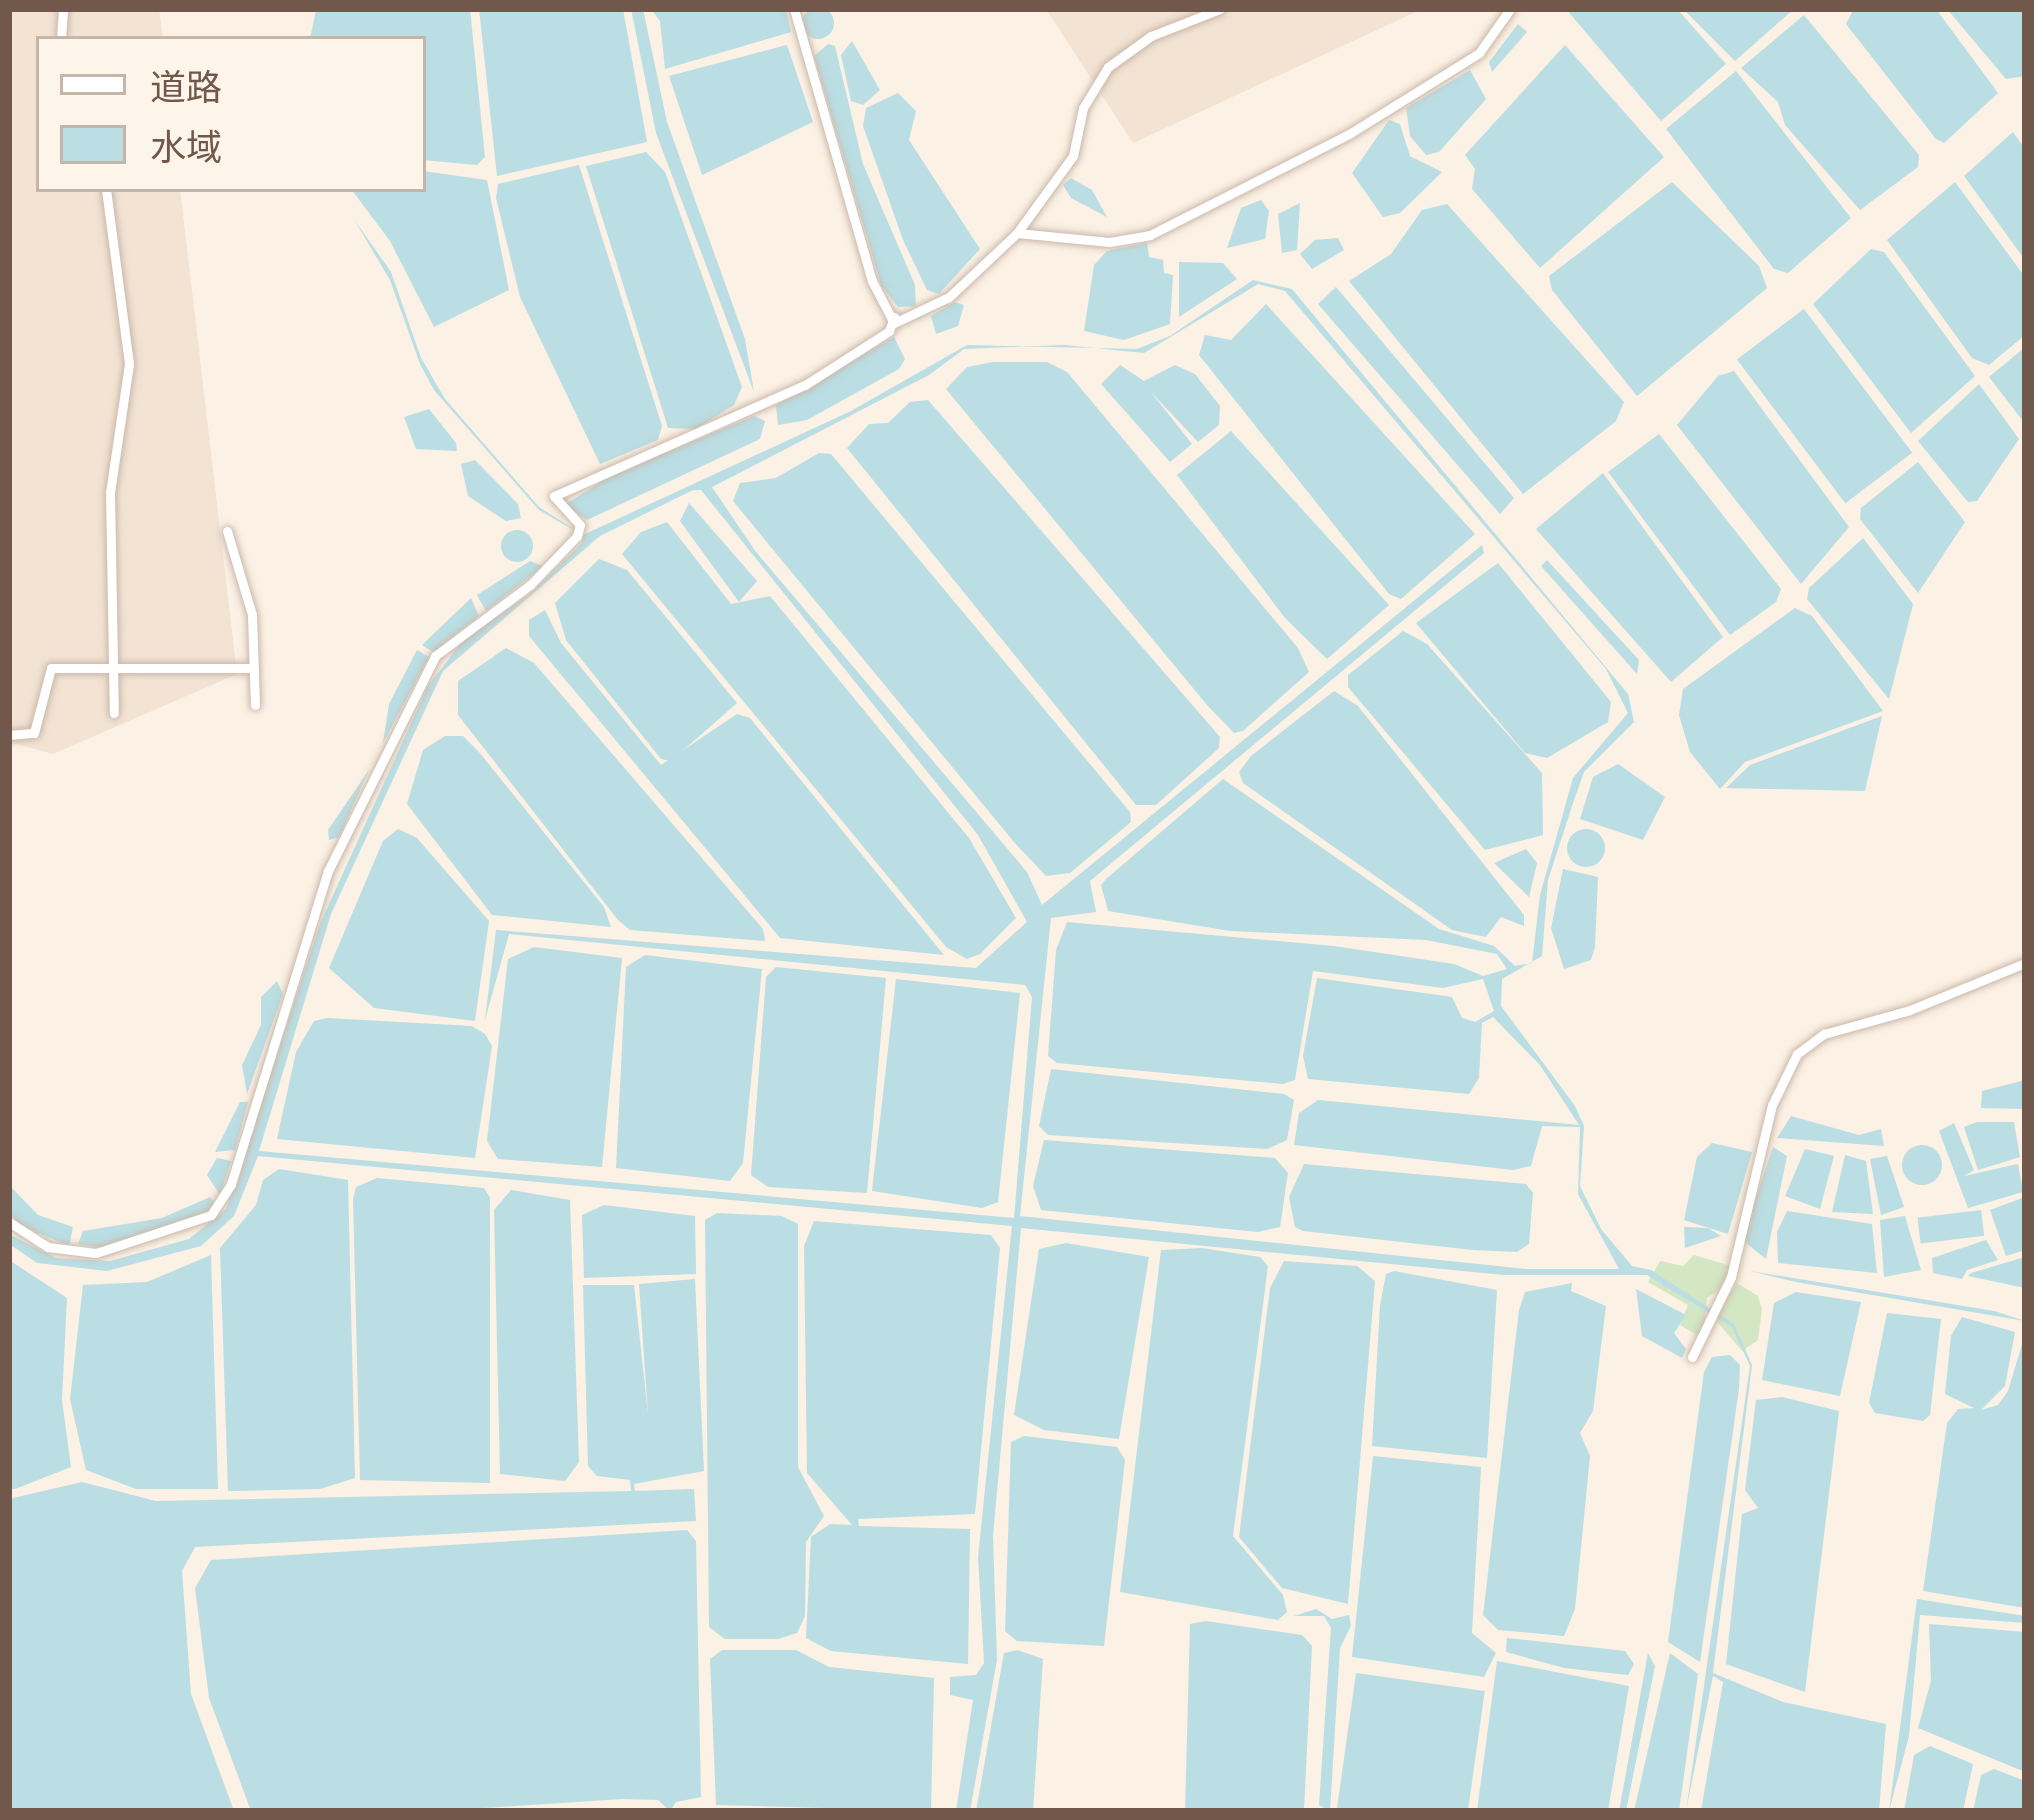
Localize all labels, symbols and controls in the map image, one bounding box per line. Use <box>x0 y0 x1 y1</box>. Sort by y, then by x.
legend <box>36 36 426 192</box>
text: 道路 <box>150 71 222 107</box>
text: 水域 <box>150 131 222 167</box>

